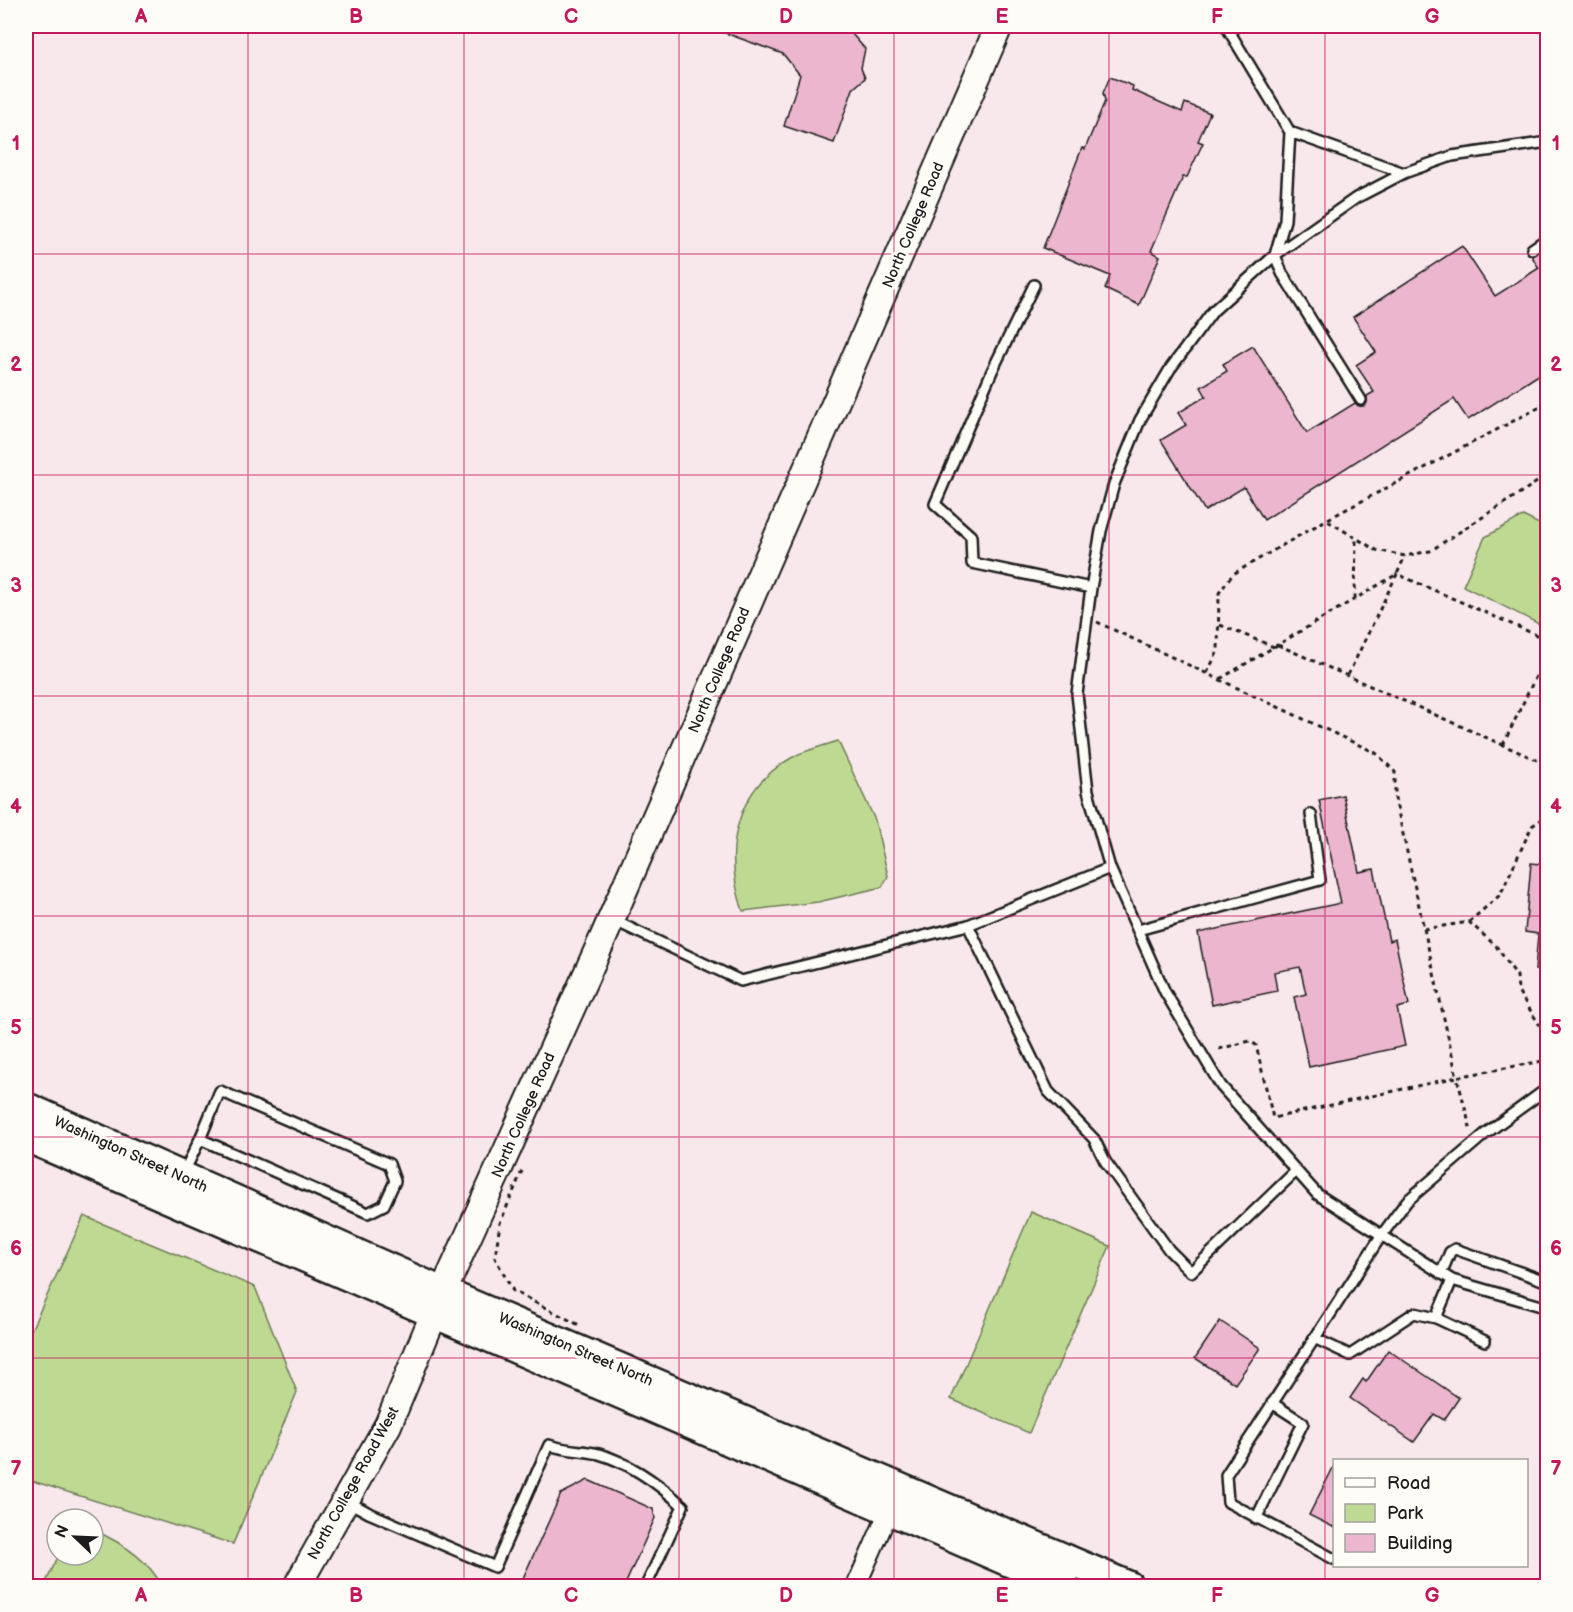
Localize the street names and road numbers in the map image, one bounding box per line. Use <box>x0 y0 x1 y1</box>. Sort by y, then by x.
street label: North College Road <box>878 159 949 291</box>
street label: North College Road <box>684 604 755 736</box>
street label: North College Road <box>487 1050 560 1181</box>
street label: Washington Street North <box>51 1112 211 1197</box>
street label: Washington Street North <box>496 1308 656 1391</box>
street label: North College Road West <box>303 1403 404 1563</box>

